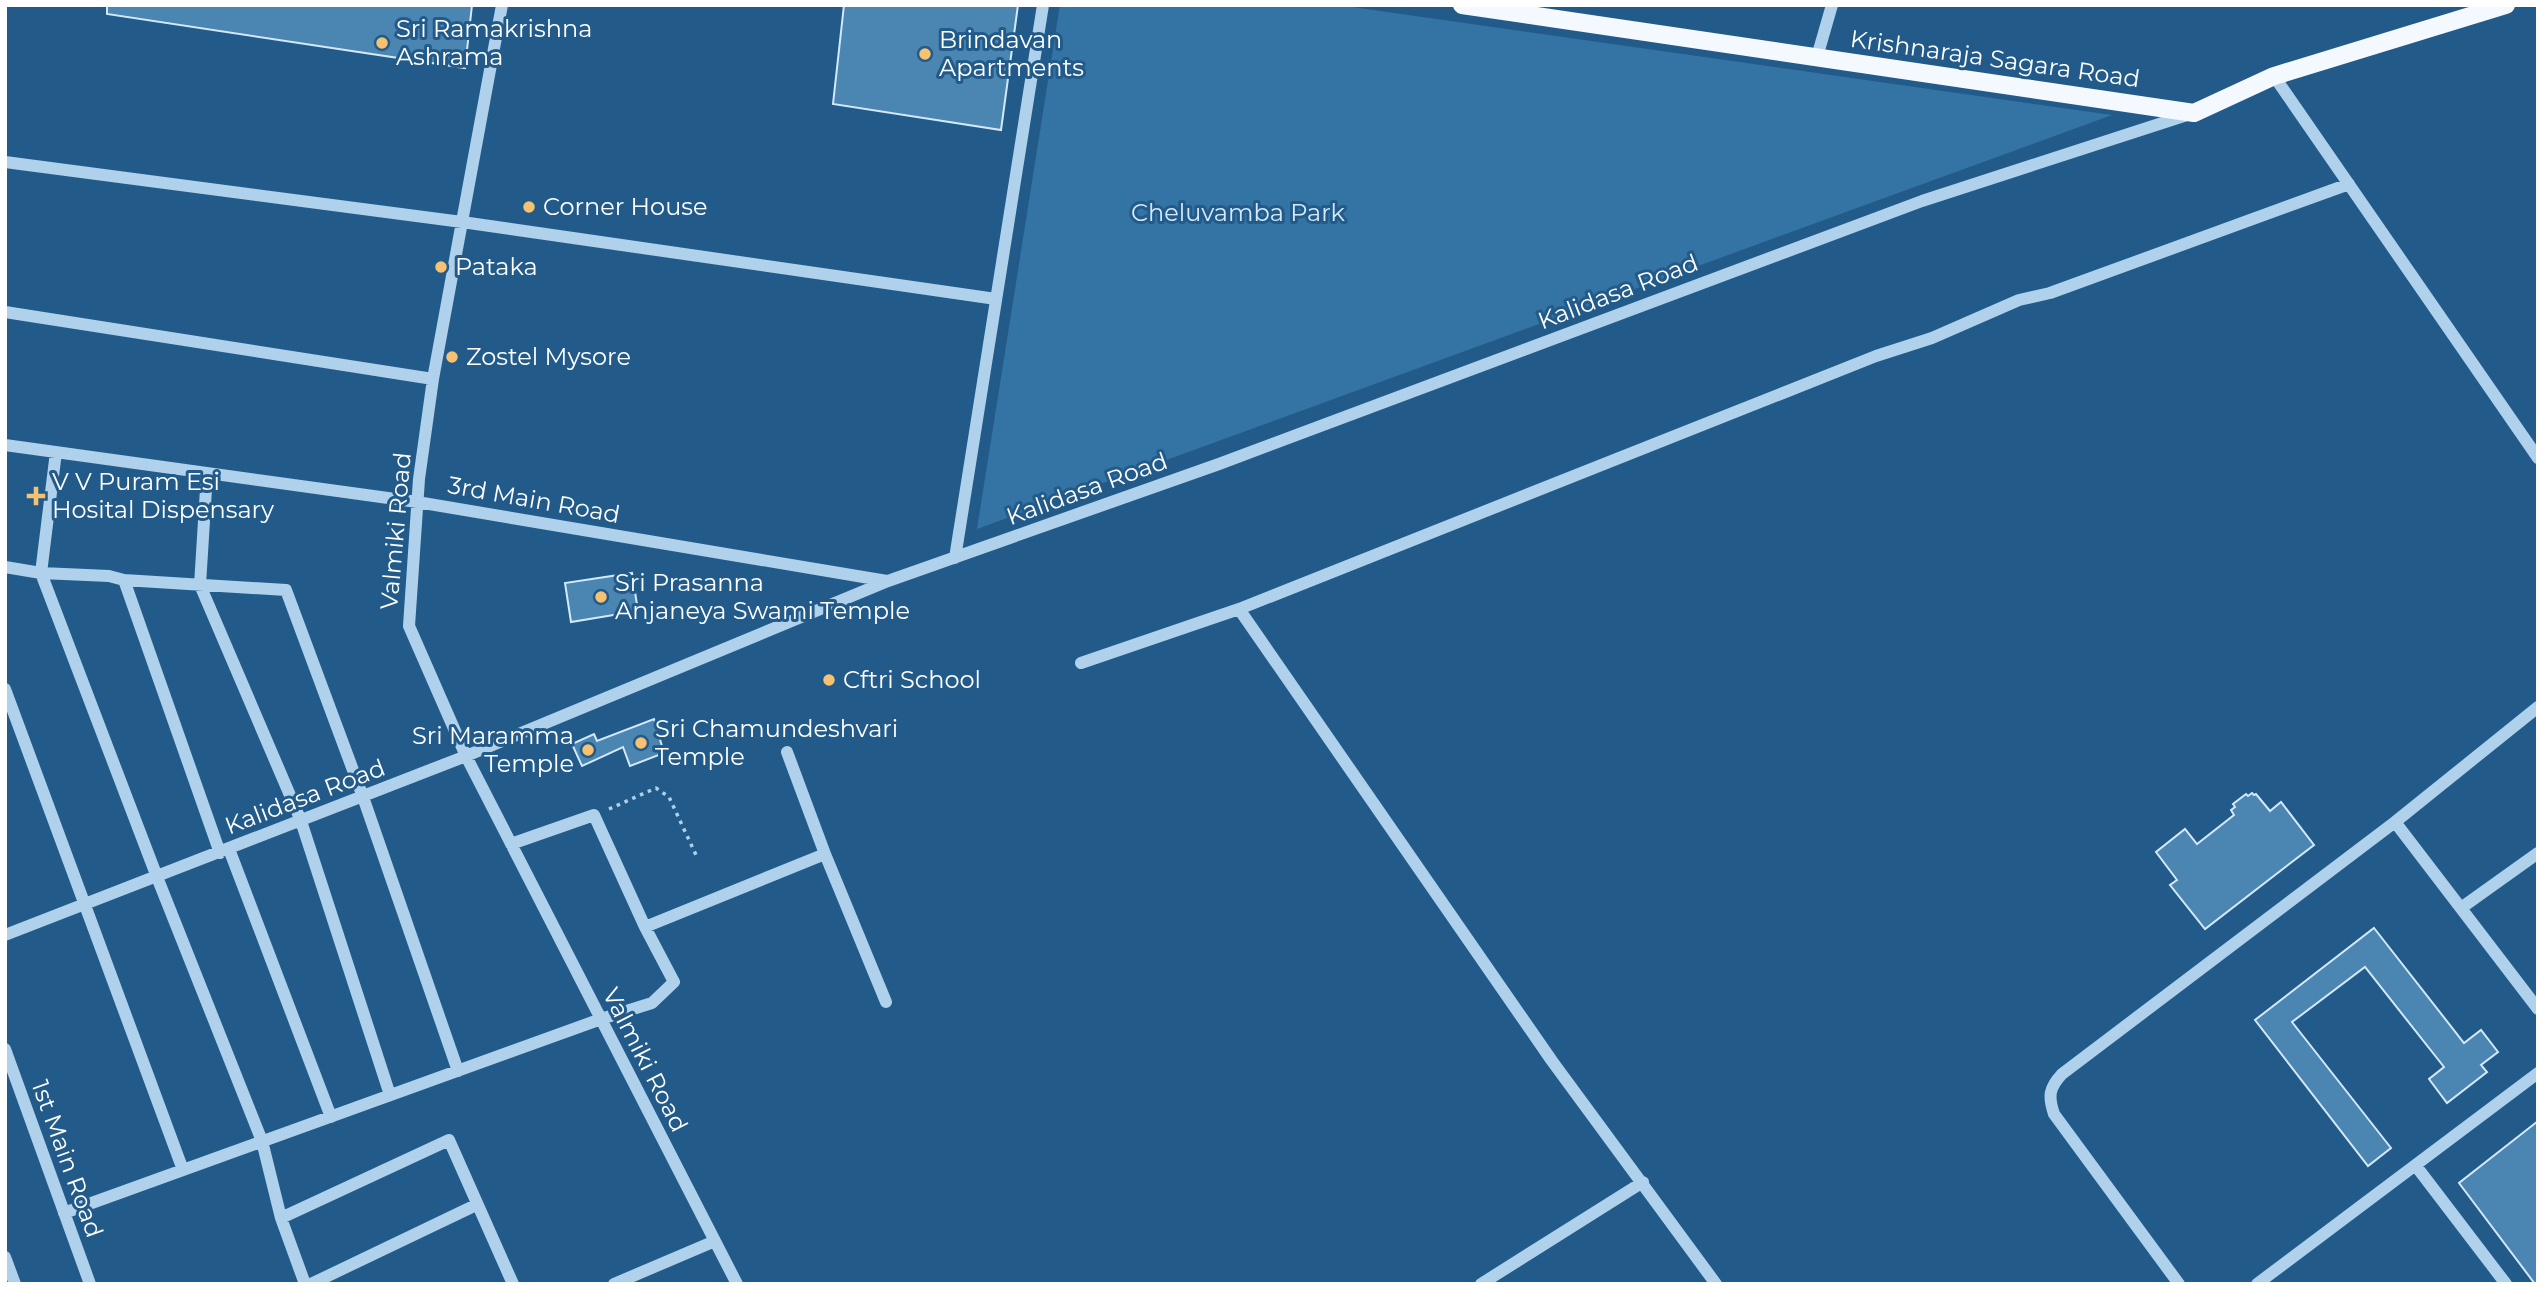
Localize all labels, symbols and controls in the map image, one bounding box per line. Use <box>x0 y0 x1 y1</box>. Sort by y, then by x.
place label: Sri Ramakrishna Ashrama <box>396 14 592 71</box>
street label: Krishnaraja Sagara Road <box>1848 24 2142 93</box>
place label: Brindavan Apartments <box>939 25 1084 82</box>
marker: Sri Ramakrishna Ashrama <box>374 35 390 51</box>
marker: Brindavan Apartments <box>917 46 933 62</box>
place label: Corner House <box>543 192 708 221</box>
park label: Cheluvamba Park <box>1131 198 1346 227</box>
marker: Corner House <box>521 199 537 215</box>
street label: Kalidasa Road <box>1534 248 1702 335</box>
place label: Pataka <box>455 252 538 281</box>
marker: Pataka <box>433 259 449 275</box>
place label: Zostel Mysore <box>466 342 631 371</box>
marker: Zostel Mysore <box>444 349 460 365</box>
street label: Kalidasa Road <box>1002 446 1171 531</box>
street label: Valmiki Road <box>374 451 417 611</box>
place label: V V Puram Esi Hosital Dispensary <box>52 467 274 524</box>
street label: 3rd Main Road <box>446 470 622 529</box>
marker: V V Puram Esi Hosital Dispensary <box>26 486 46 506</box>
place label: Sri Prasanna Anjaneya Swami Temple <box>615 568 910 625</box>
marker: Sri Prasanna Anjaneya Swami Temple <box>593 589 609 605</box>
place label: Cftri School <box>843 665 981 694</box>
marker: Cftri School <box>821 672 837 688</box>
place label: Sri Chamundeshvari Temple <box>655 714 898 771</box>
place label: Sri Maramma Temple <box>412 721 574 778</box>
marker: Sri Chamundeshvari Temple <box>633 735 649 751</box>
marker: Sri Maramma Temple <box>580 742 596 758</box>
street label: Kalidasa Road <box>221 753 389 840</box>
street label: Valmiki Road <box>597 983 694 1137</box>
street label: 1st Main Road <box>26 1076 109 1241</box>

